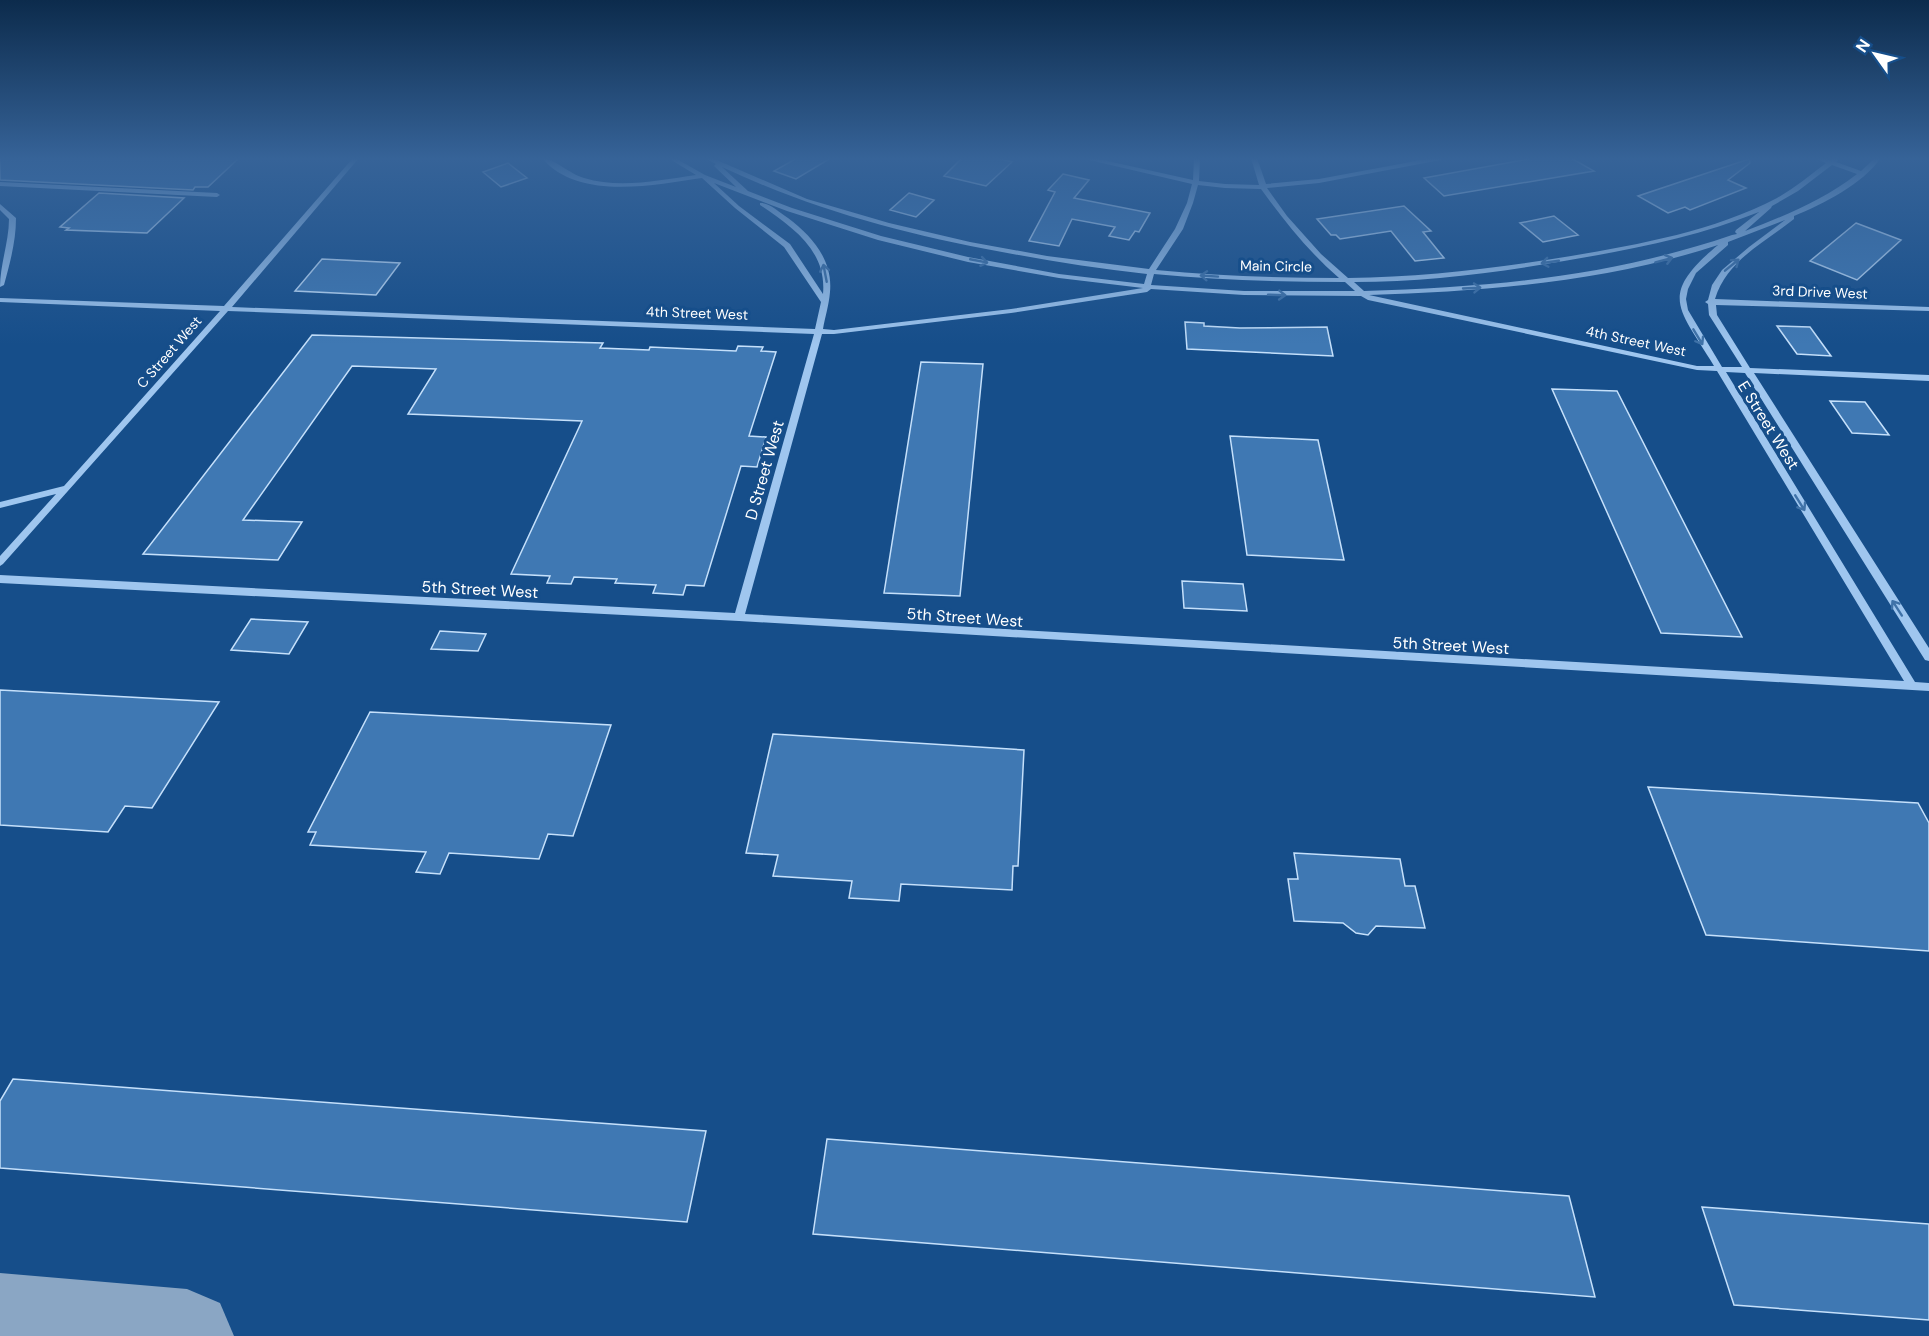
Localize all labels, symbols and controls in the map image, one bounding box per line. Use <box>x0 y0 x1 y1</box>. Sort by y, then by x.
north arrow <box>1845 24 1905 84</box>
text: N <box>1851 35 1875 57</box>
one-way arrow <box>1654 254 1673 265</box>
one-way arrow <box>969 256 989 267</box>
street label: Main Circle <box>1240 256 1312 276</box>
one-way arrow <box>1540 257 1560 268</box>
one-way arrow <box>1724 258 1740 271</box>
one-way arrow <box>819 264 830 284</box>
one-way arrow <box>1199 271 1219 282</box>
street label: 3rd Drive West <box>1772 281 1868 303</box>
one-way arrow <box>1461 283 1481 294</box>
one-way arrow <box>1266 290 1286 301</box>
street label: 4th Street West <box>646 302 748 324</box>
street label: C Street West <box>133 312 205 392</box>
street label: 4th Street West <box>1584 322 1688 360</box>
one-way arrow <box>1693 328 1705 345</box>
street label: E Street West <box>1733 377 1804 473</box>
street label: D Street West <box>740 418 789 522</box>
one-way arrow <box>1794 494 1806 511</box>
street label: 5th Street West <box>421 576 539 603</box>
one-way arrow <box>1891 599 1904 616</box>
street label: 5th Street West <box>906 603 1024 632</box>
street label: 5th Street West <box>1392 632 1510 659</box>

